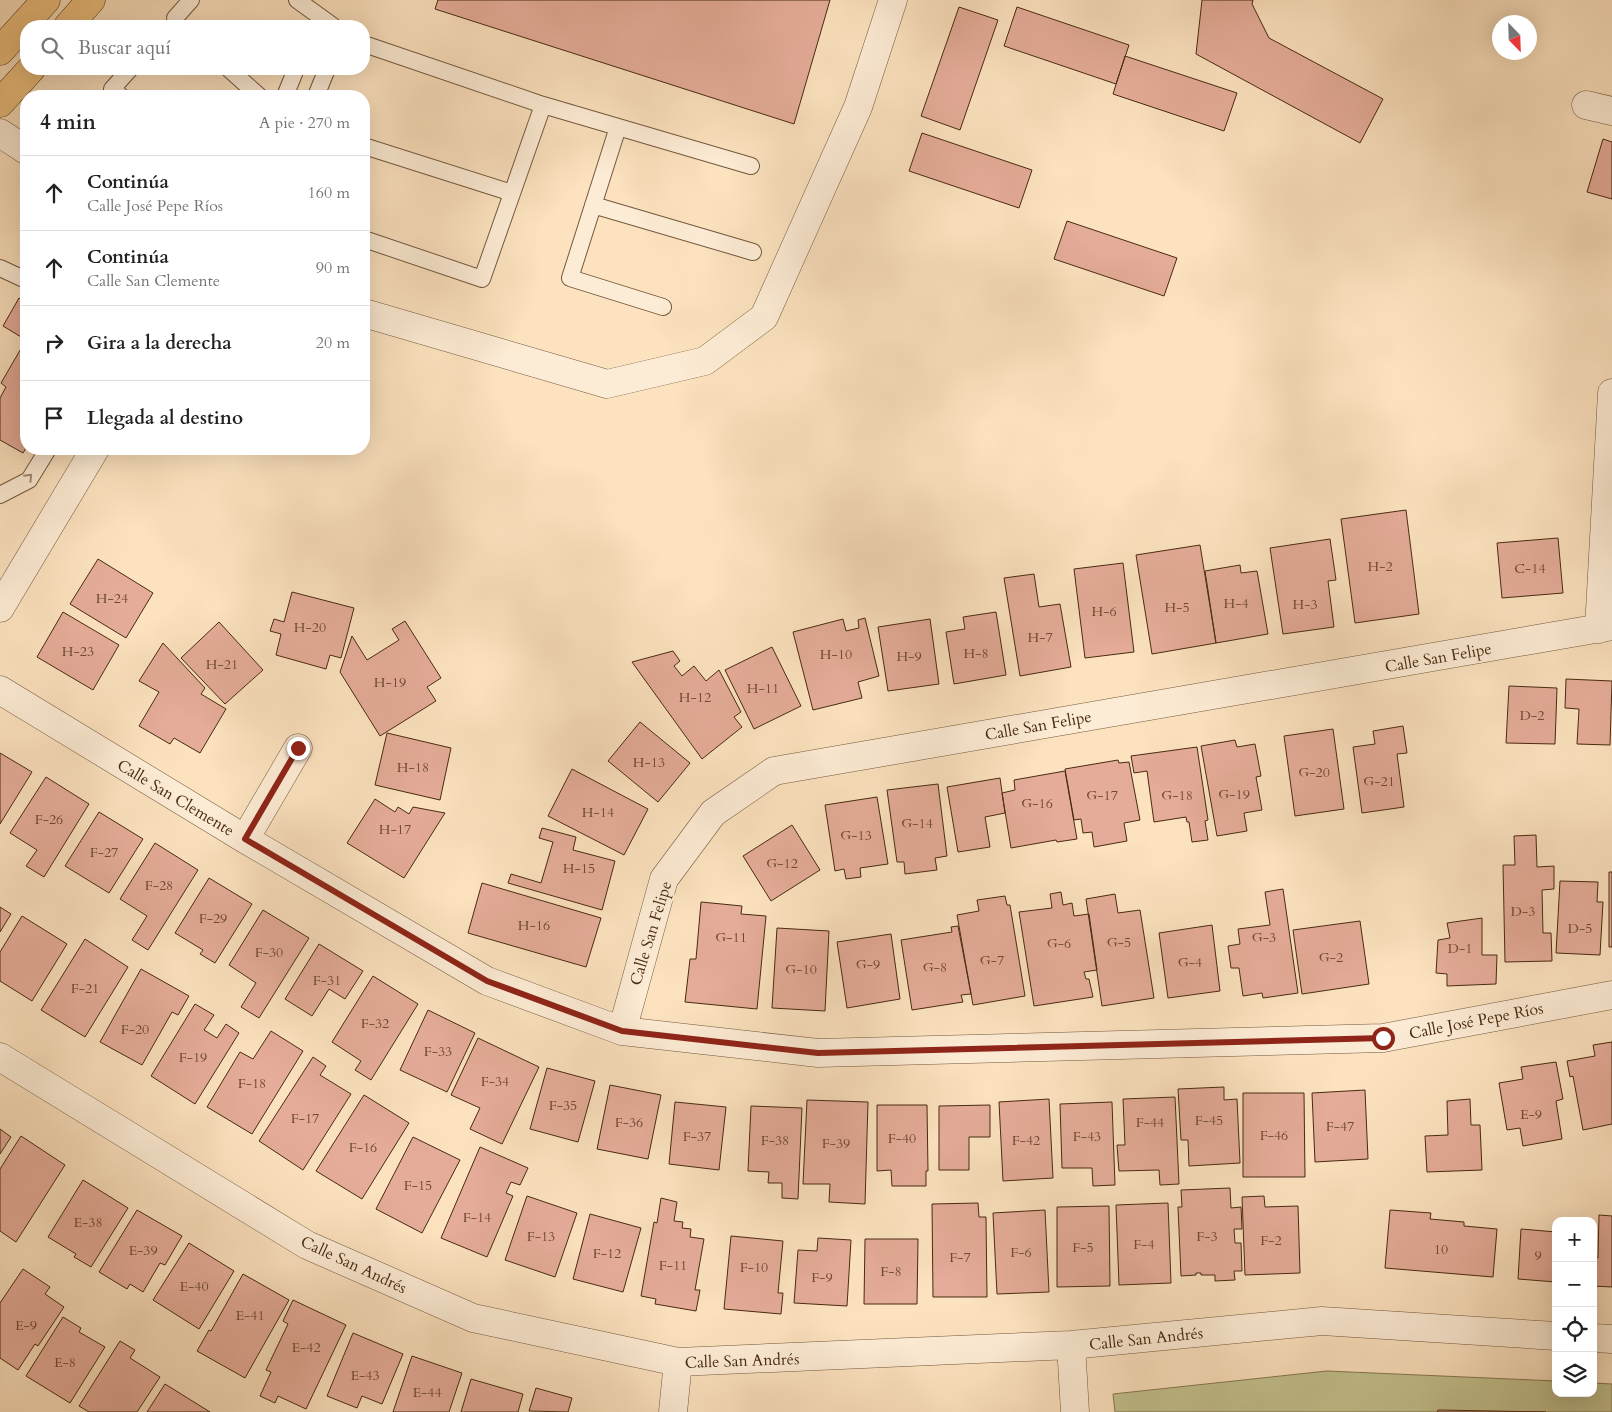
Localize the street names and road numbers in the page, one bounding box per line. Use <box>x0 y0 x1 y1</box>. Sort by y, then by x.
street label: Calle San Felipe <box>1383 638 1493 678</box>
street label: Calle San Felipe <box>983 706 1093 746</box>
street label: Calle San Clemente <box>113 754 238 842</box>
street label: Calle San Felipe <box>625 878 677 988</box>
street label: Calle José Pepe Ríos <box>1407 997 1545 1045</box>
street label: Calle San Andrés <box>297 1231 410 1299</box>
street label: Calle San Andrés <box>1088 1322 1204 1356</box>
street label: Calle San Andrés <box>684 1348 800 1374</box>

